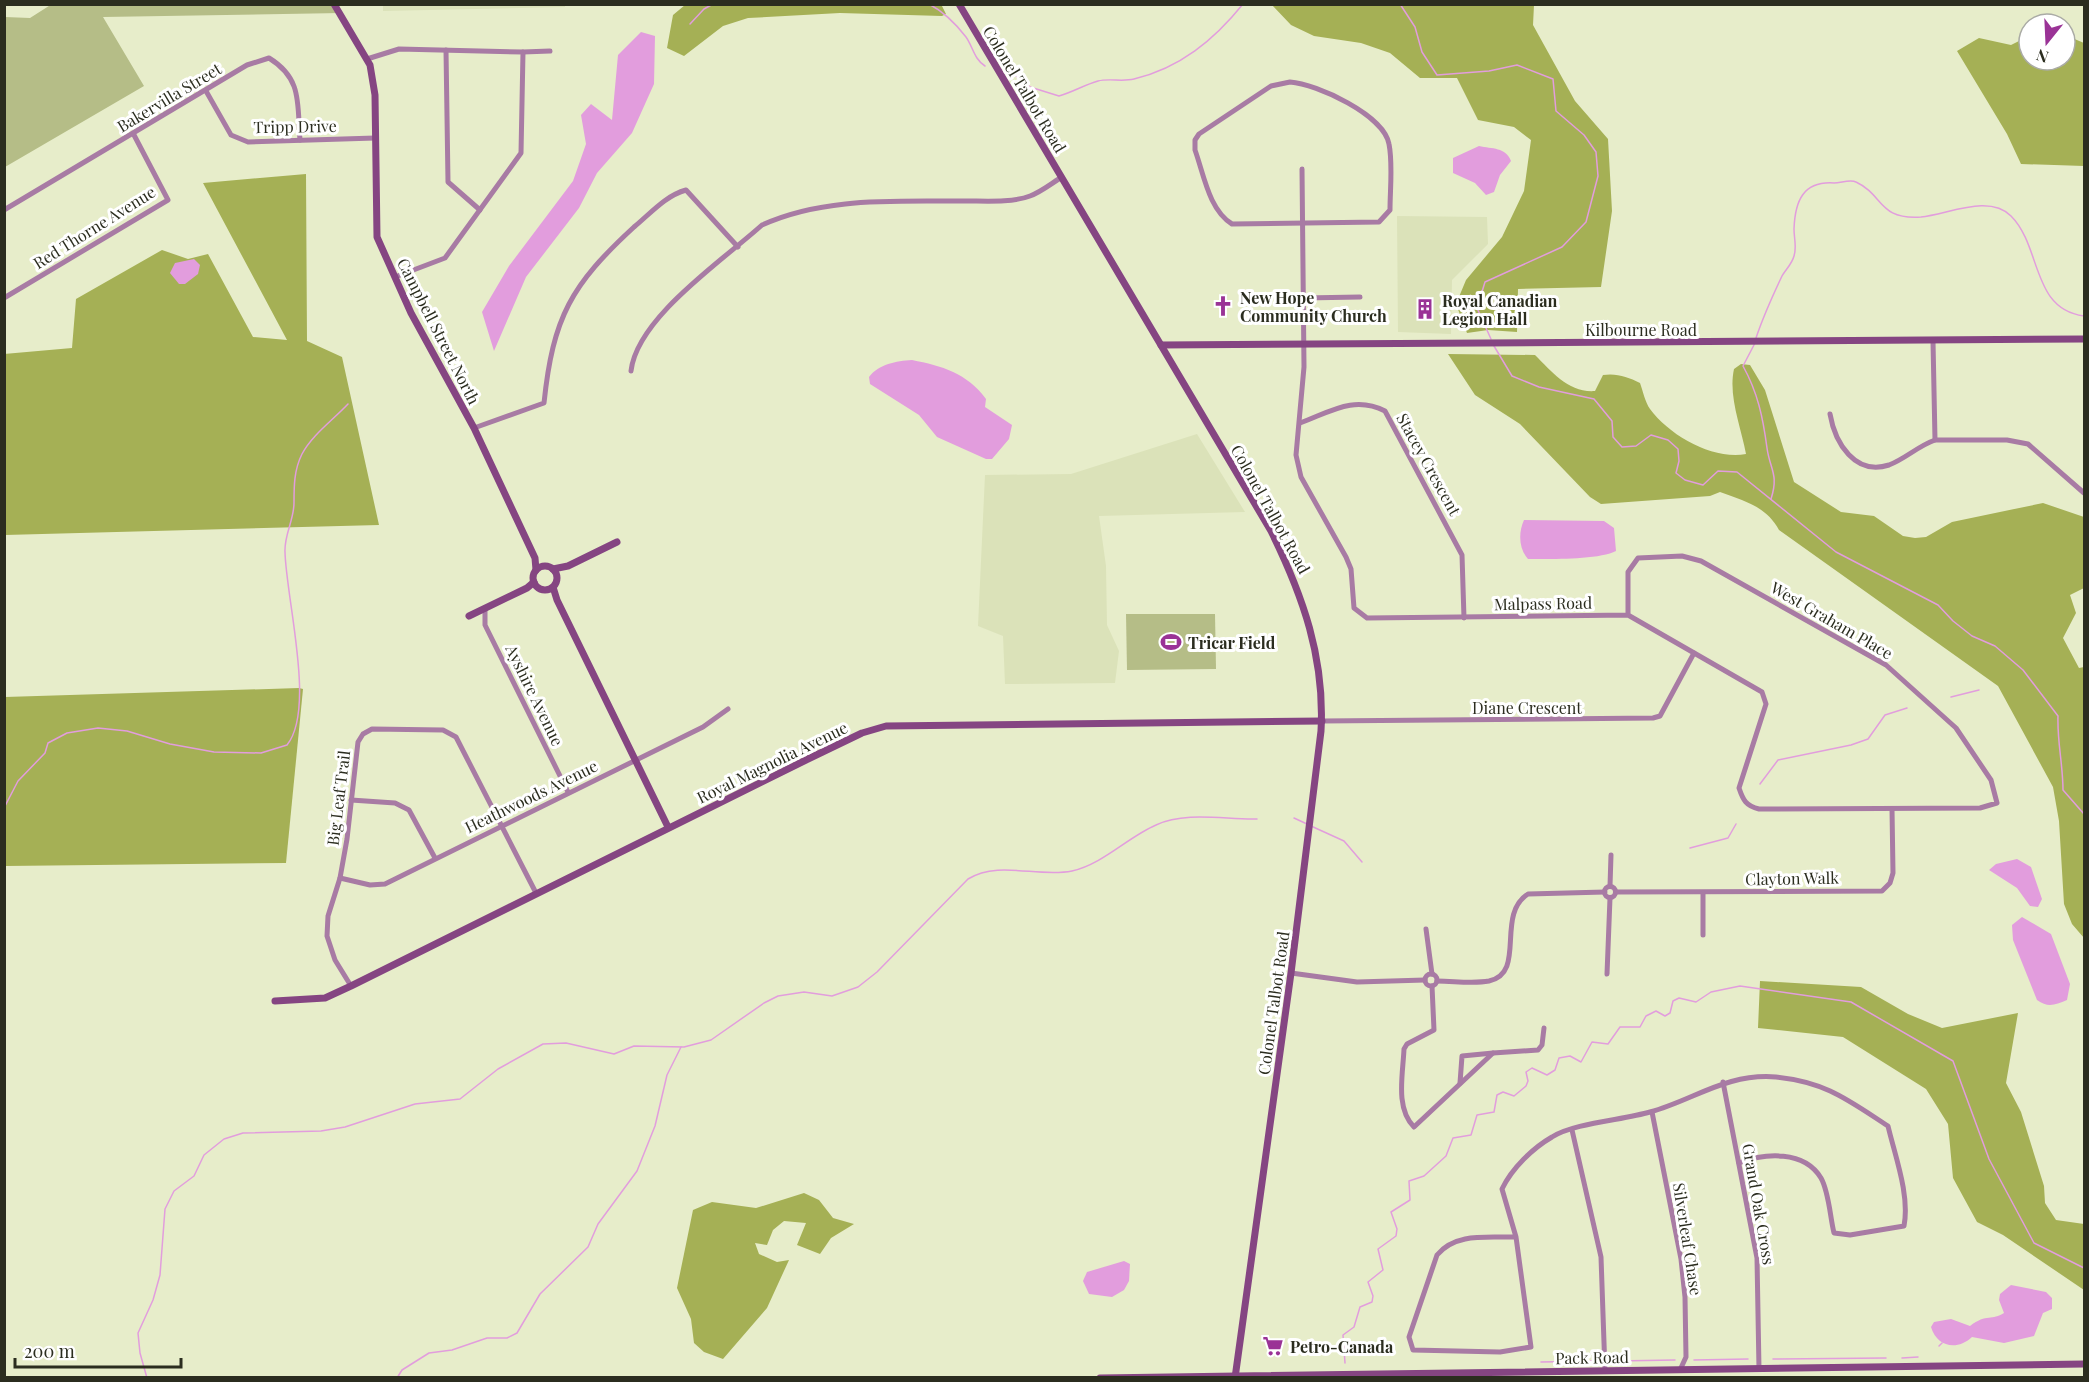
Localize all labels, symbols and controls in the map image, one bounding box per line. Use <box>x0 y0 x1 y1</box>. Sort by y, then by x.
north arrow <box>2017 12 2077 72</box>
street label: Colonel Talbot Road <box>979 22 1071 156</box>
text: N <box>2033 45 2051 69</box>
street label: Bakervilla Street <box>113 57 225 136</box>
street label: Tripp Drive <box>253 115 337 137</box>
street label: Red Thorne Avenue <box>29 181 159 273</box>
street label: Campbell Street North <box>393 254 485 408</box>
place label: New Hope Community Church <box>1240 287 1387 326</box>
place label: Royal Canadian Legion Hall <box>1442 290 1558 329</box>
church icon: New Hope Community Church <box>1211 294 1235 318</box>
building icon: Royal Canadian Legion Hall <box>1413 297 1437 321</box>
street label: Kilbourne Road <box>1585 319 1697 340</box>
street label: Stacey Crescent <box>1392 409 1466 519</box>
street label: Colonel Talbot Road <box>1227 441 1315 577</box>
street label: West Graham Place <box>1766 576 1897 663</box>
street label: Malpass Road <box>1494 592 1592 614</box>
sports icon: Tricar Field <box>1159 630 1183 654</box>
place label: Tricar Field <box>1188 632 1276 653</box>
street label: Ayshire Avenue <box>501 640 569 749</box>
street label: Diane Crescent <box>1472 697 1582 718</box>
street label: Royal Magnolia Avenue <box>693 716 851 808</box>
street label: Big Leaf Trail <box>322 749 354 847</box>
street label: Heathwoods Avenue <box>461 755 601 837</box>
street label: Clayton Walk <box>1745 867 1839 889</box>
street label: Colonel Talbot Road <box>1253 930 1293 1076</box>
street label: Grand Oak Cross <box>1738 1142 1780 1266</box>
street label: Silverleaf Chase <box>1669 1181 1707 1297</box>
scale bar <box>15 1331 182 1369</box>
supermarket icon: Petro-Canada <box>1261 1334 1285 1358</box>
place label: Petro-Canada <box>1290 1336 1394 1357</box>
text: 200 m <box>24 1339 75 1363</box>
street label: Pack Road <box>1555 1346 1629 1368</box>

